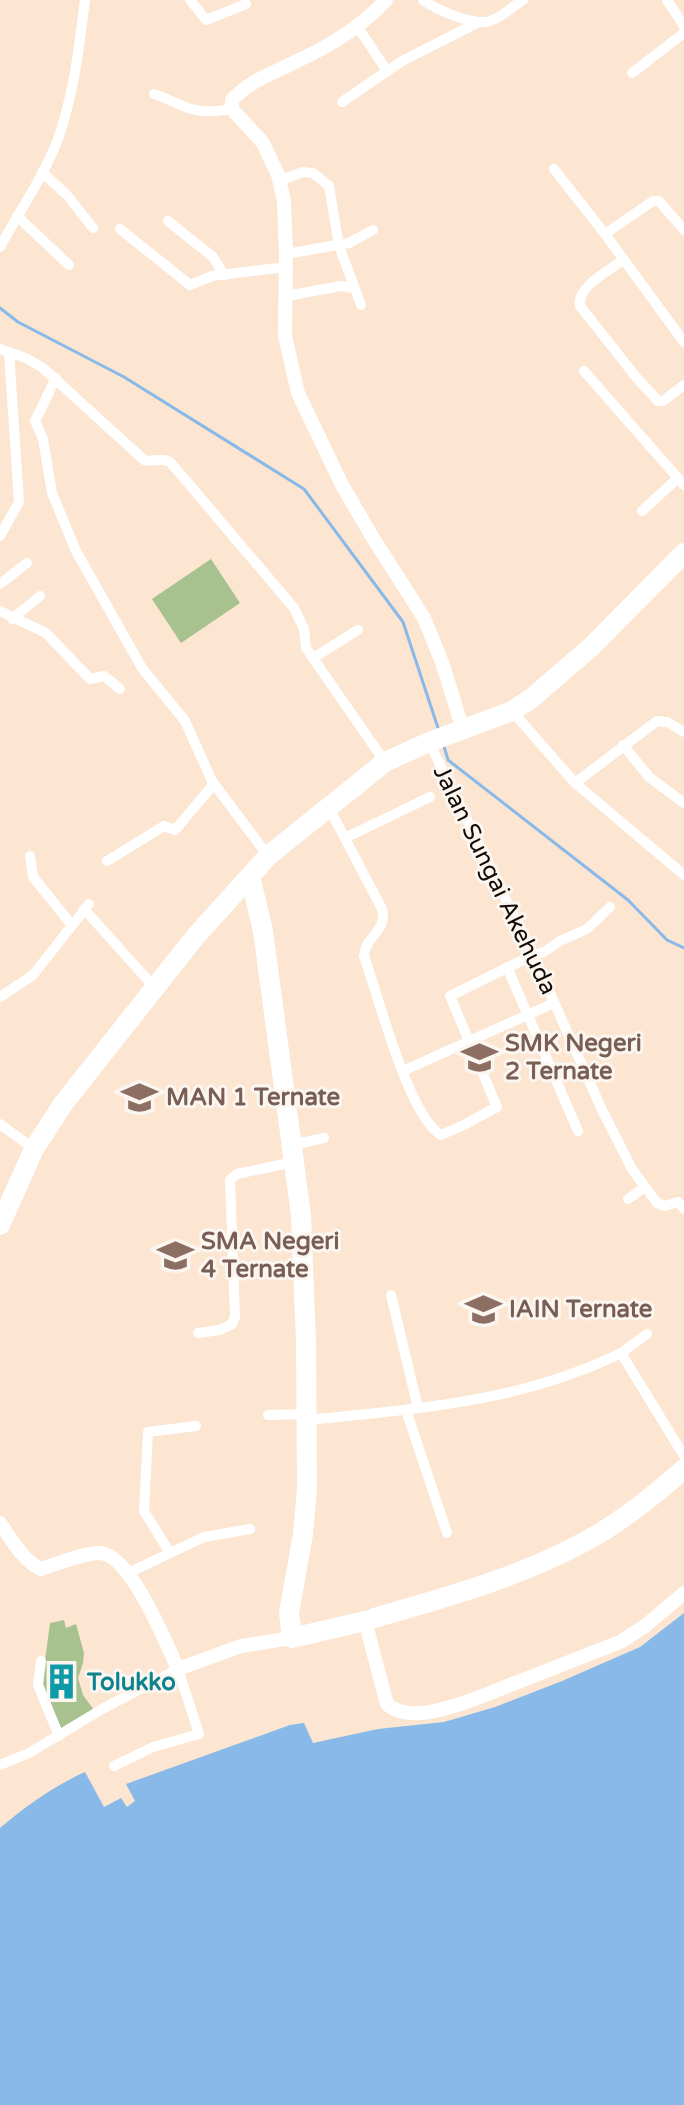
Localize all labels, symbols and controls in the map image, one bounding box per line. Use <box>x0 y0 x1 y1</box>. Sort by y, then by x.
street label: Jalan Sungai Akehuda <box>427 761 563 999</box>
place label: SMK Negeri 2 Ternate <box>505 1029 642 1086</box>
school or university icon: SMK Negeri 2 Ternate <box>460 1038 498 1076</box>
school or university icon: MAN 1 Ternate <box>121 1078 159 1116</box>
place label: MAN 1 Ternate <box>166 1083 341 1112</box>
place label: SMA Negeri 4 Ternate <box>201 1227 340 1284</box>
school or university icon: SMA Negeri 4 Ternate <box>156 1236 194 1274</box>
school or university icon: IAIN Ternate <box>464 1290 502 1328</box>
place label: IAIN Ternate <box>509 1295 653 1324</box>
building icon: Tolukko <box>42 1663 80 1701</box>
place label: Tolukko <box>86 1668 176 1697</box>

